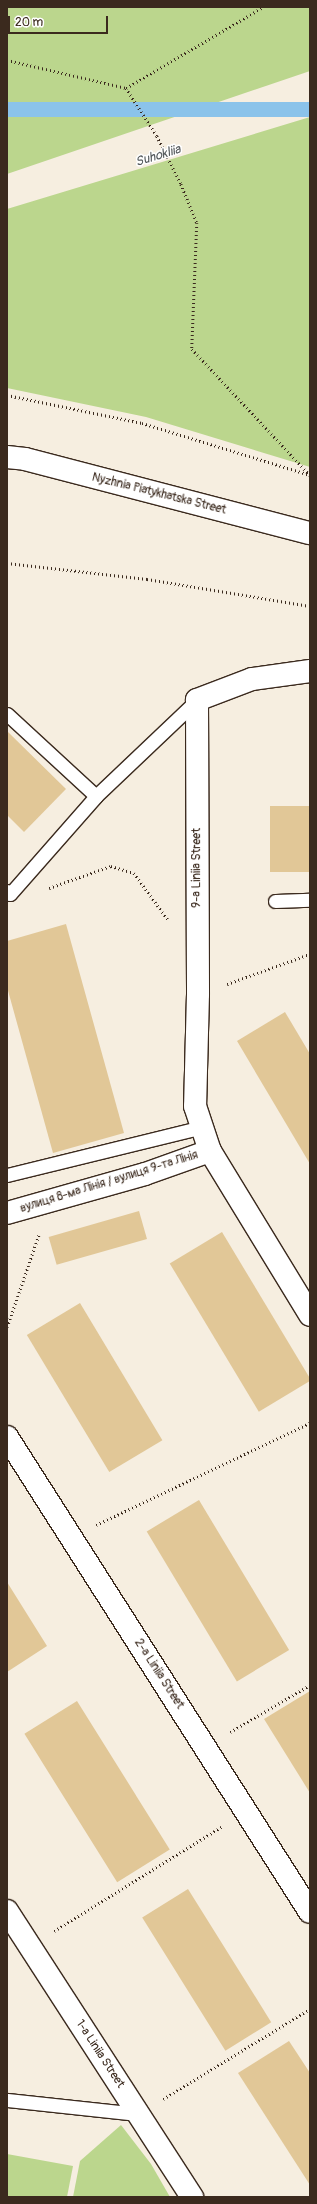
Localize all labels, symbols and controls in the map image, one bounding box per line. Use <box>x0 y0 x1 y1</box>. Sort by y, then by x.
scale bar <box>10 8 110 34</box>
text: 20 m <box>15 15 43 30</box>
water label: Suhokliia <box>134 142 182 170</box>
street label: Nyzhnia Piatykhatska Street <box>90 470 228 518</box>
street label: 9-a Liniia Street <box>190 828 204 908</box>
street label: вулиця 8-ма Лінія / вулиця 9-та Лінія <box>18 1148 200 1216</box>
street label: 2-a Liniia Street <box>131 1636 187 1712</box>
street label: 1-a Liniia Street <box>73 2017 127 2091</box>

